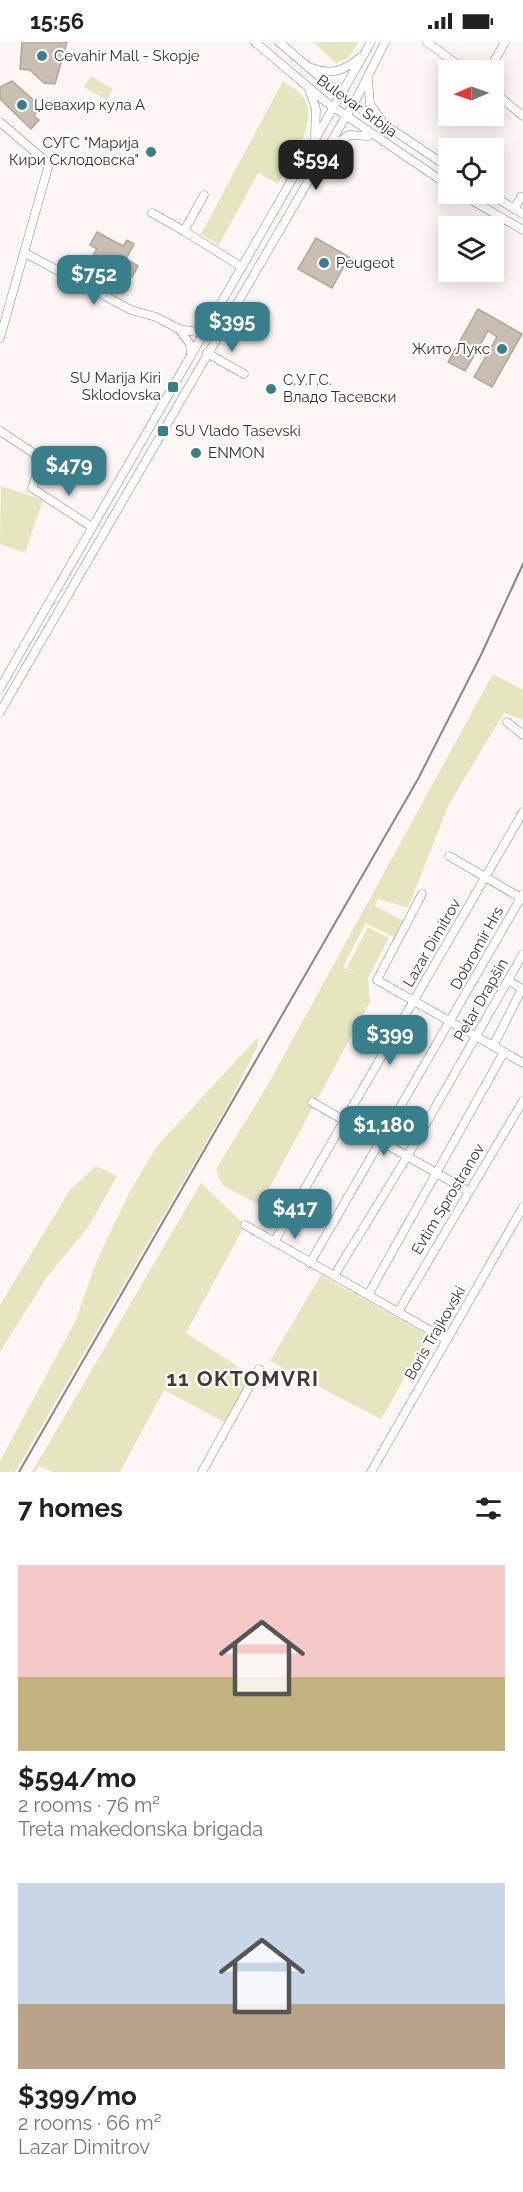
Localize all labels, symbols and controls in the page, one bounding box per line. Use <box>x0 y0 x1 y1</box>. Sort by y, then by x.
text: 15:56 <box>30 8 84 34</box>
place label: Cevahir Mall - Skopje <box>54 47 200 65</box>
marker: Cevahir Mall - Skopje <box>35 49 49 63</box>
north arrow <box>438 60 504 126</box>
map controls <box>438 60 504 282</box>
street label: Bulevar Srbija <box>313 71 401 141</box>
place label: Џевахир кула А <box>34 96 145 114</box>
marker: Џевахир кула А <box>15 98 29 112</box>
place label: СУГС "Марија Кири Склодовска" <box>9 134 139 169</box>
button: locate <box>438 138 504 204</box>
pin: $594 <box>280 140 352 191</box>
marker: СУГС "Марија Кири Склодовска" <box>144 145 158 159</box>
text: $594 <box>293 147 339 171</box>
button: layers <box>438 216 504 282</box>
place label: Peugeot <box>336 254 395 272</box>
pin: $752 <box>58 255 130 306</box>
marker: Peugeot <box>317 256 331 270</box>
text: $752 <box>71 262 117 286</box>
pin: $395 <box>196 302 268 353</box>
text: $395 <box>209 309 255 333</box>
place label: Жито Лукс <box>412 340 490 358</box>
marker: Жито Лукс <box>495 342 509 356</box>
place label: SU Marija Kiri Sklodovska <box>70 369 161 404</box>
place label: С.У.Г.С. Владо Тасевски <box>283 371 396 406</box>
marker: SU Marija Kiri Sklodovska <box>166 380 180 394</box>
marker: С.У.Г.С. Владо Тасевски <box>264 382 278 396</box>
place label: SU Vlado Tasevski <box>175 422 301 440</box>
marker: SU Vlado Tasevski <box>156 424 170 438</box>
place label: ENMON <box>208 444 265 462</box>
pin: $479 <box>33 446 105 497</box>
marker: ENMON <box>189 446 203 460</box>
text: $479 <box>45 453 93 477</box>
street label: Lazar Dimitrov <box>399 896 465 990</box>
street label: Dobromir Hrs <box>447 903 507 993</box>
street label: Petar Drapšin <box>450 955 512 1045</box>
pin: $399 <box>354 1015 426 1066</box>
text: $399 <box>366 1022 414 1046</box>
pin: $1,180 <box>335 1106 433 1157</box>
text: $1,180 <box>353 1113 415 1137</box>
street label: Evtim Sprostranov <box>408 1140 488 1258</box>
pin: $417 <box>259 1189 331 1240</box>
text: $417 <box>272 1196 318 1220</box>
street label: Boris Trajkovski <box>401 1283 469 1383</box>
district label: 11 OKTOMVRI <box>166 1366 320 1391</box>
icon: filters <box>472 1492 505 1525</box>
text: 7 homes <box>18 1493 123 1523</box>
icon: home <box>208 1604 316 1712</box>
text: $594/mo <box>18 1763 136 1793</box>
text: 2 rooms · 76 m² <box>18 1793 160 1817</box>
text: Treta makedonska brigada <box>18 1817 263 1841</box>
icon: home <box>208 1922 316 2030</box>
text: $399/mo <box>18 2081 137 2111</box>
text: 2 rooms · 66 m² <box>18 2111 161 2135</box>
text: Lazar Dimitrov <box>18 2135 150 2159</box>

